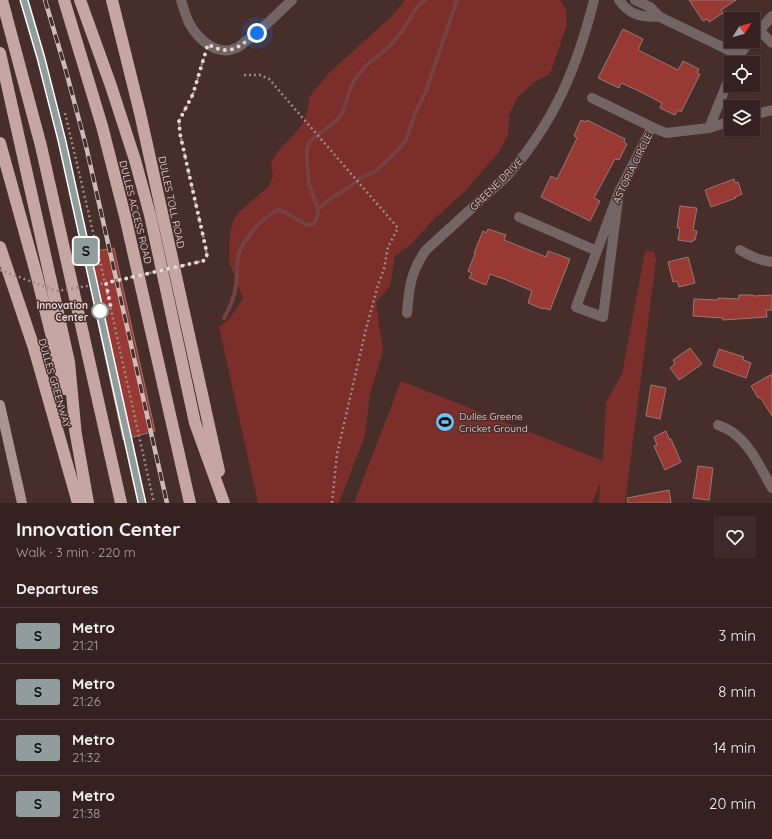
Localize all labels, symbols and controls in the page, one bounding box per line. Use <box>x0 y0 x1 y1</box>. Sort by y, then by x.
north arrow <box>724 12 760 48</box>
map controls <box>724 12 760 136</box>
your location <box>247 23 267 43</box>
button: locate <box>724 56 760 92</box>
button: layers <box>724 100 760 136</box>
street label: ASTORIA CIRCLE <box>610 130 655 206</box>
street label: DULLES TOLL ROAD <box>155 155 188 249</box>
street label: GREENE DRIVE <box>467 155 526 213</box>
street label: DULLES ACCESS ROAD <box>116 159 155 265</box>
line badge: S <box>73 238 99 264</box>
text: S <box>82 242 90 260</box>
place label: Innovation Center <box>37 299 89 324</box>
marker: Innovation Center <box>91 302 109 320</box>
street label: DULLES GREENWAY <box>36 337 74 430</box>
place label: Dulles Greene Cricket Ground <box>459 410 528 435</box>
sports icon: Dulles Greene Cricket Ground <box>434 411 456 433</box>
button: heart <box>714 516 756 558</box>
text: Innovation Center <box>16 517 181 541</box>
text: Walk · 3 min · 220 m <box>16 544 136 560</box>
text: Departures <box>16 579 98 598</box>
text: Metro <box>72 618 115 637</box>
text: 3 min <box>718 626 756 645</box>
text: S <box>34 627 42 645</box>
text: 21:21 <box>72 637 98 653</box>
text: Metro <box>72 674 115 693</box>
text: 8 min <box>718 682 756 701</box>
text: S <box>34 683 42 701</box>
text: 21:26 <box>72 693 101 709</box>
text: Metro <box>72 730 115 749</box>
text: 14 min <box>713 738 756 757</box>
text: S <box>34 739 42 757</box>
text: 21:32 <box>72 749 100 765</box>
text: Metro <box>72 786 115 805</box>
text: 20 min <box>709 794 756 813</box>
text: S <box>34 795 42 813</box>
text: 21:38 <box>72 805 100 821</box>

